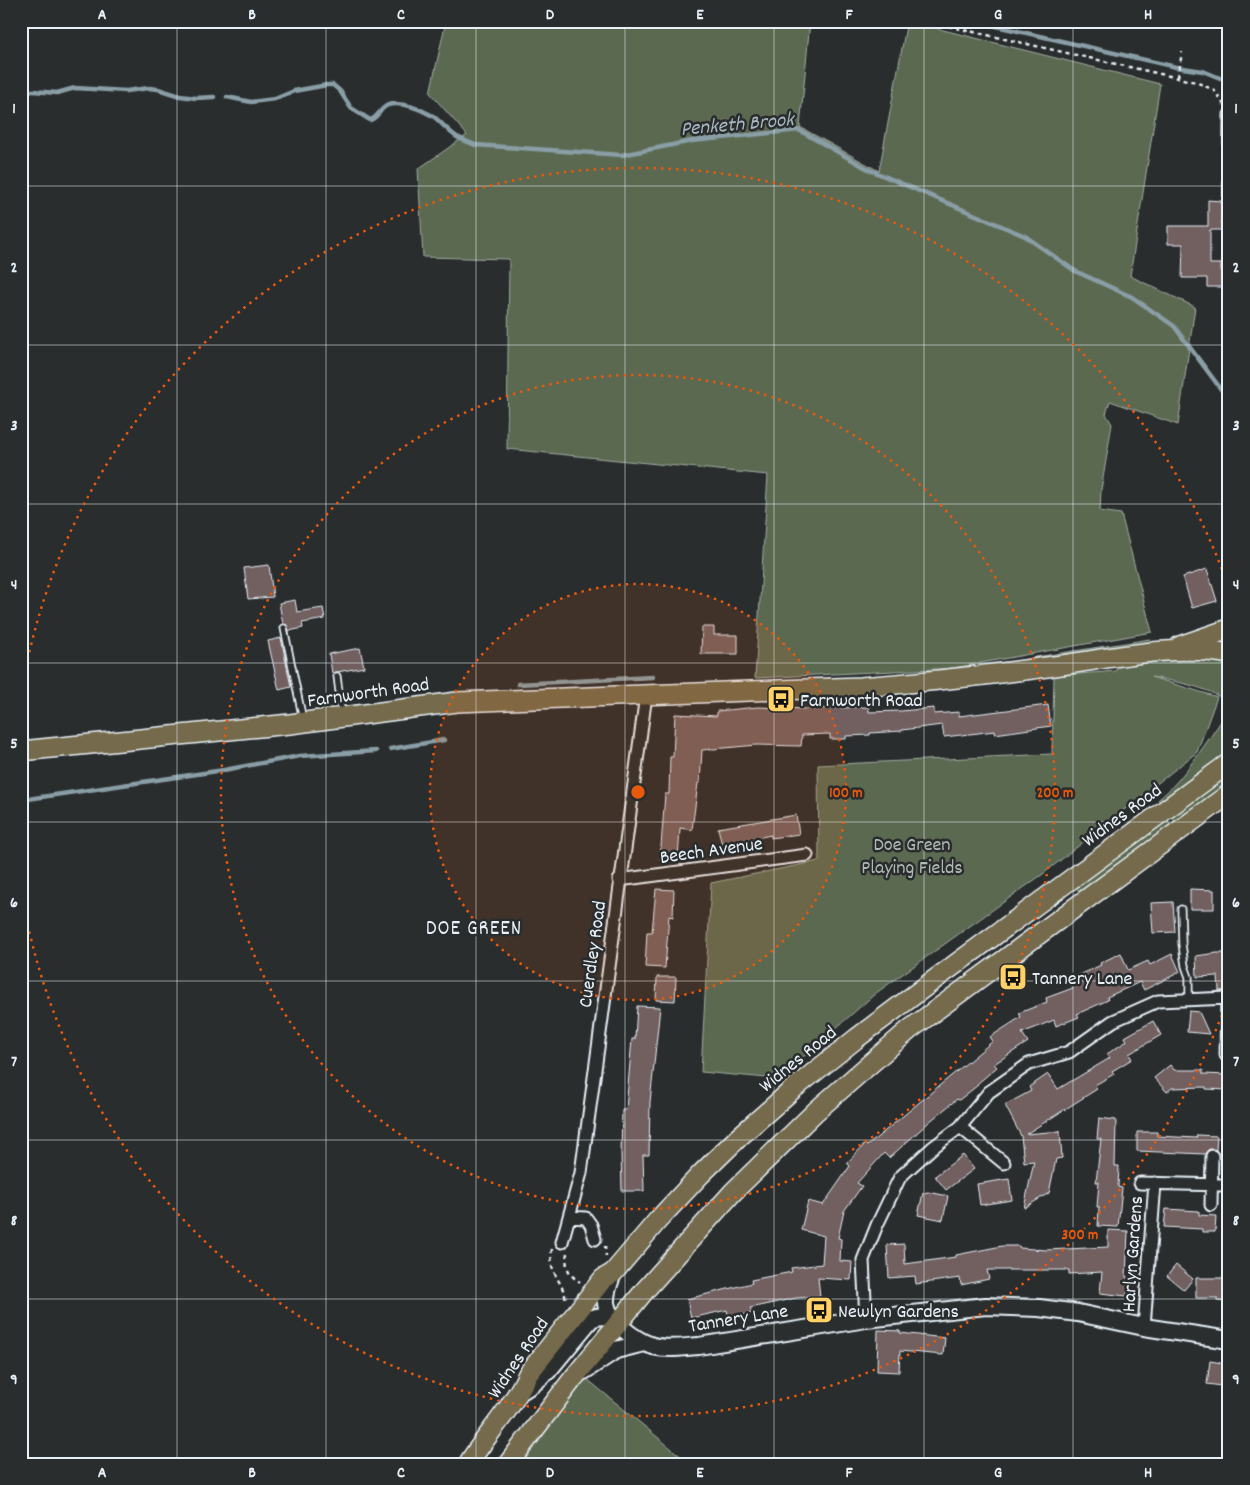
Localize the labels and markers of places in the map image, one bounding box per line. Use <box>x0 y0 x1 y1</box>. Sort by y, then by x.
bus stop icon: Farnworth Road <box>766 684 796 714</box>
place label: Farnworth Road <box>800 688 923 716</box>
centre of rings <box>629 783 647 801</box>
bus stop icon: Tannery Lane <box>998 962 1028 992</box>
place label: Tannery Lane <box>1032 966 1133 994</box>
bus stop icon: Newlyn Gardens <box>804 1295 834 1325</box>
place label: Newlyn Gardens <box>838 1299 959 1327</box>

